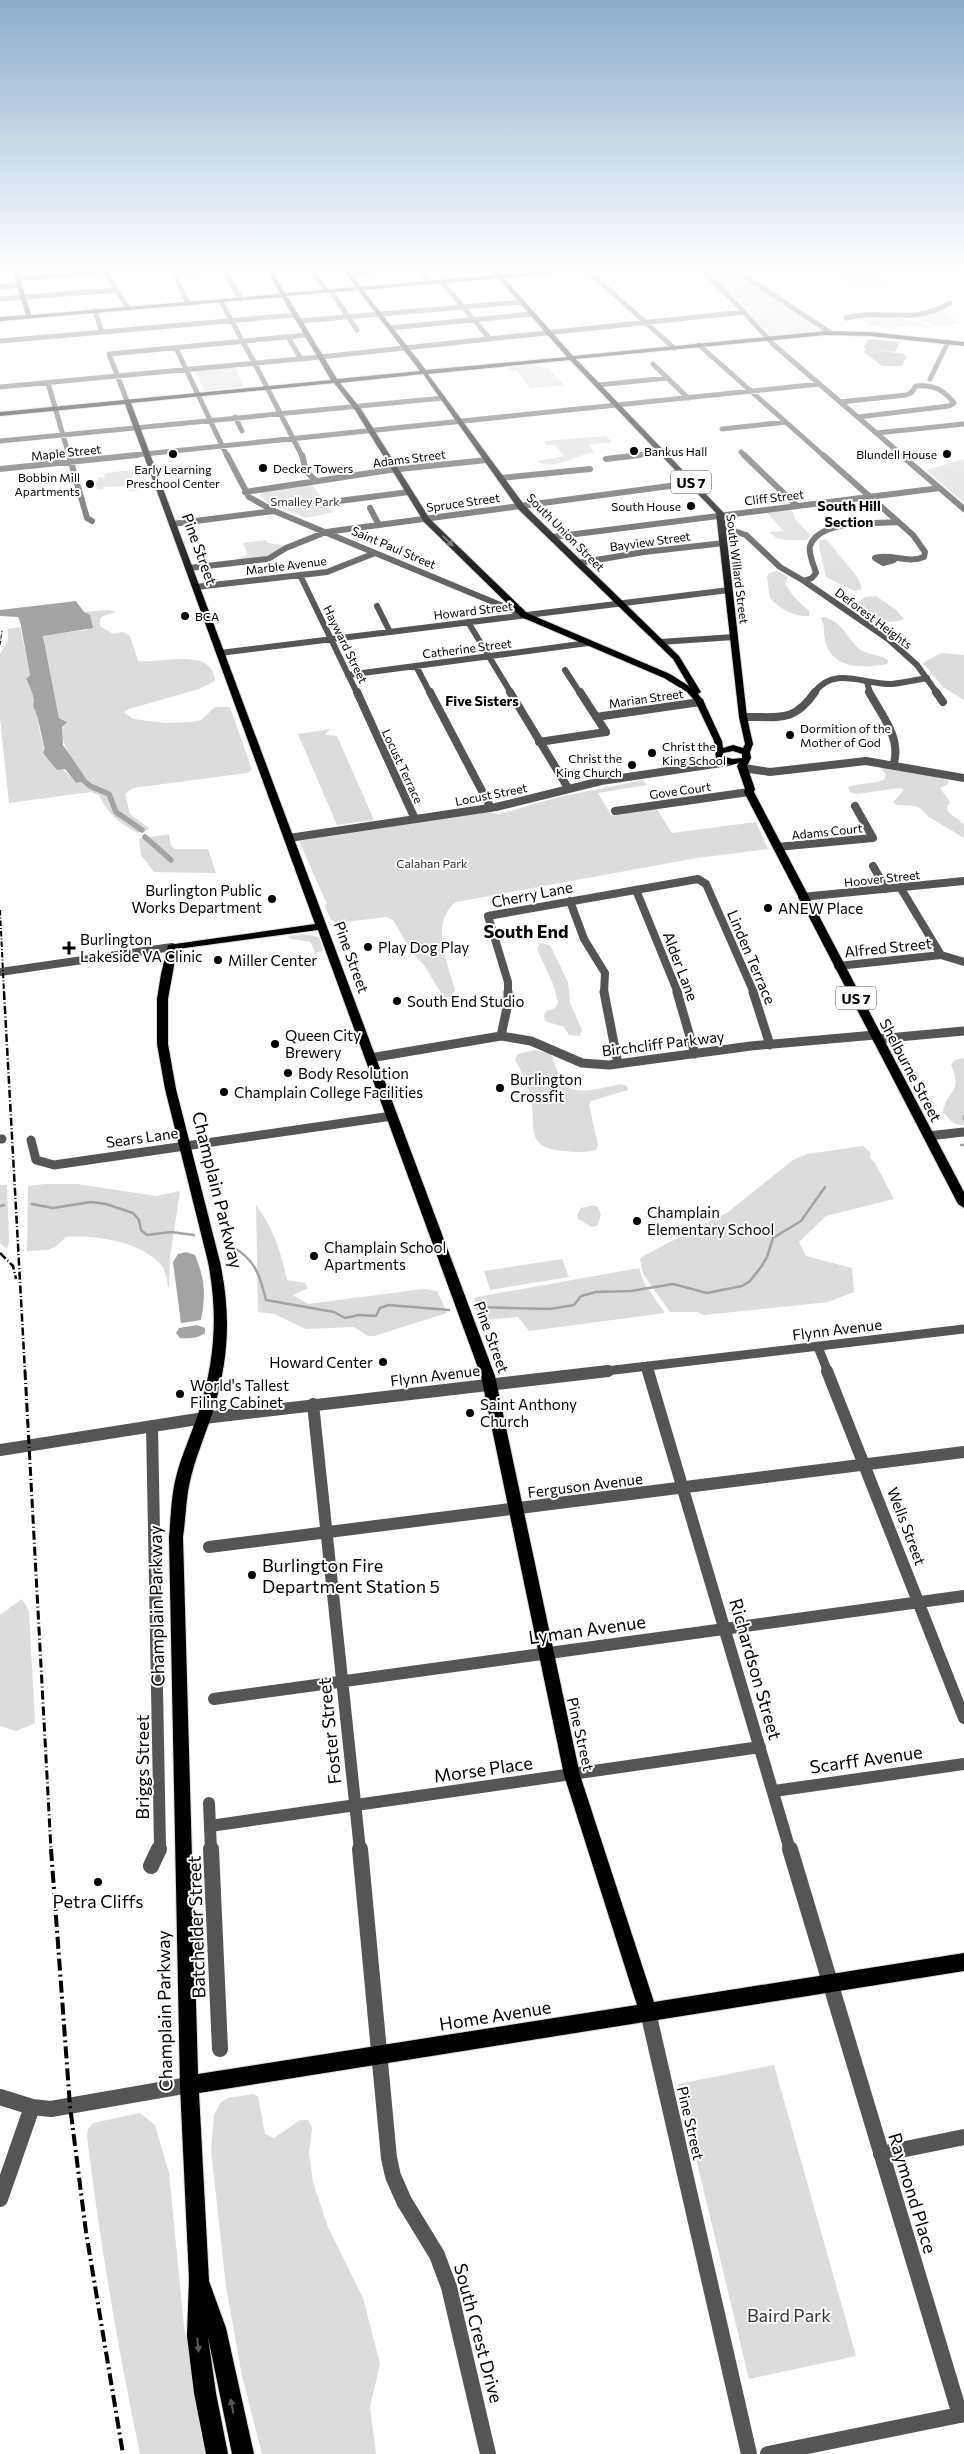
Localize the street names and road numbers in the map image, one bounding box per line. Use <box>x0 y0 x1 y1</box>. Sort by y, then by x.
street label: Maple Street <box>30 441 102 463</box>
street label: Adams Street <box>372 447 446 469</box>
road number: US 7 <box>671 471 711 494</box>
street label: Cliff Street <box>743 486 805 508</box>
street label: Spruce Street <box>425 490 501 514</box>
street label: South Union Street <box>524 490 608 574</box>
street label: Pine Street <box>179 511 221 587</box>
street label: South Willard Street <box>724 513 752 625</box>
street label: Saint Paul Street <box>350 523 438 571</box>
street label: Bayview Street <box>609 528 691 554</box>
street label: Marble Avenue <box>245 553 327 577</box>
street label: Deforest Heights <box>833 585 915 651</box>
street label: Howard Street <box>433 598 513 622</box>
street label: Hayward Street <box>321 603 371 685</box>
street label: Catherine Street <box>422 636 513 660</box>
street label: Marian Street <box>608 686 684 710</box>
street label: Locust Terrace <box>380 727 426 805</box>
street label: Gove Court <box>648 779 712 801</box>
street label: Locust Street <box>454 780 528 808</box>
street label: Adams Court <box>791 820 863 842</box>
street label: Hoover Street <box>843 867 921 889</box>
street label: Cherry Lane <box>490 877 574 911</box>
street label: Linden Terrace <box>724 907 780 1007</box>
street label: Pine Street <box>331 919 373 995</box>
street label: Alder Lane <box>660 929 702 1003</box>
street label: Alfred Street <box>843 933 933 961</box>
road number: US 7 <box>836 986 876 1010</box>
street label: Shelburne Street <box>876 1015 946 1125</box>
street label: Birchcliff Parkway <box>601 1027 726 1059</box>
street label: Champlain Parkway <box>188 1109 248 1271</box>
street label: Sears Lane <box>105 1123 179 1151</box>
street label: Pine Street <box>471 1299 513 1375</box>
street label: Flynn Avenue <box>791 1315 883 1343</box>
street label: Flynn Avenue <box>389 1361 481 1389</box>
street label: Ferguson Avenue <box>526 1469 644 1501</box>
street label: Wells Street <box>884 1485 930 1567</box>
street label: Champlain Parkway <box>144 1525 168 1687</box>
street label: Richardson Street <box>725 1596 787 1742</box>
street label: Lyman Avenue <box>527 1610 647 1648</box>
street label: Foster Street <box>312 1677 346 1785</box>
street label: Pine Street <box>564 1695 598 1773</box>
street label: Briggs Street <box>131 1714 153 1820</box>
street label: Scarff Avenue <box>808 1740 924 1778</box>
street label: Morse Place <box>432 1751 534 1787</box>
street label: Batchelder Street <box>183 1855 209 1999</box>
street label: Champlain Parkway <box>152 1930 176 2092</box>
street label: Home Avenue <box>438 1995 552 2035</box>
street label: Pine Street <box>674 2084 708 2162</box>
street label: Raymond Place <box>884 2130 942 2256</box>
street label: South Crest Drive <box>450 2261 508 2405</box>

